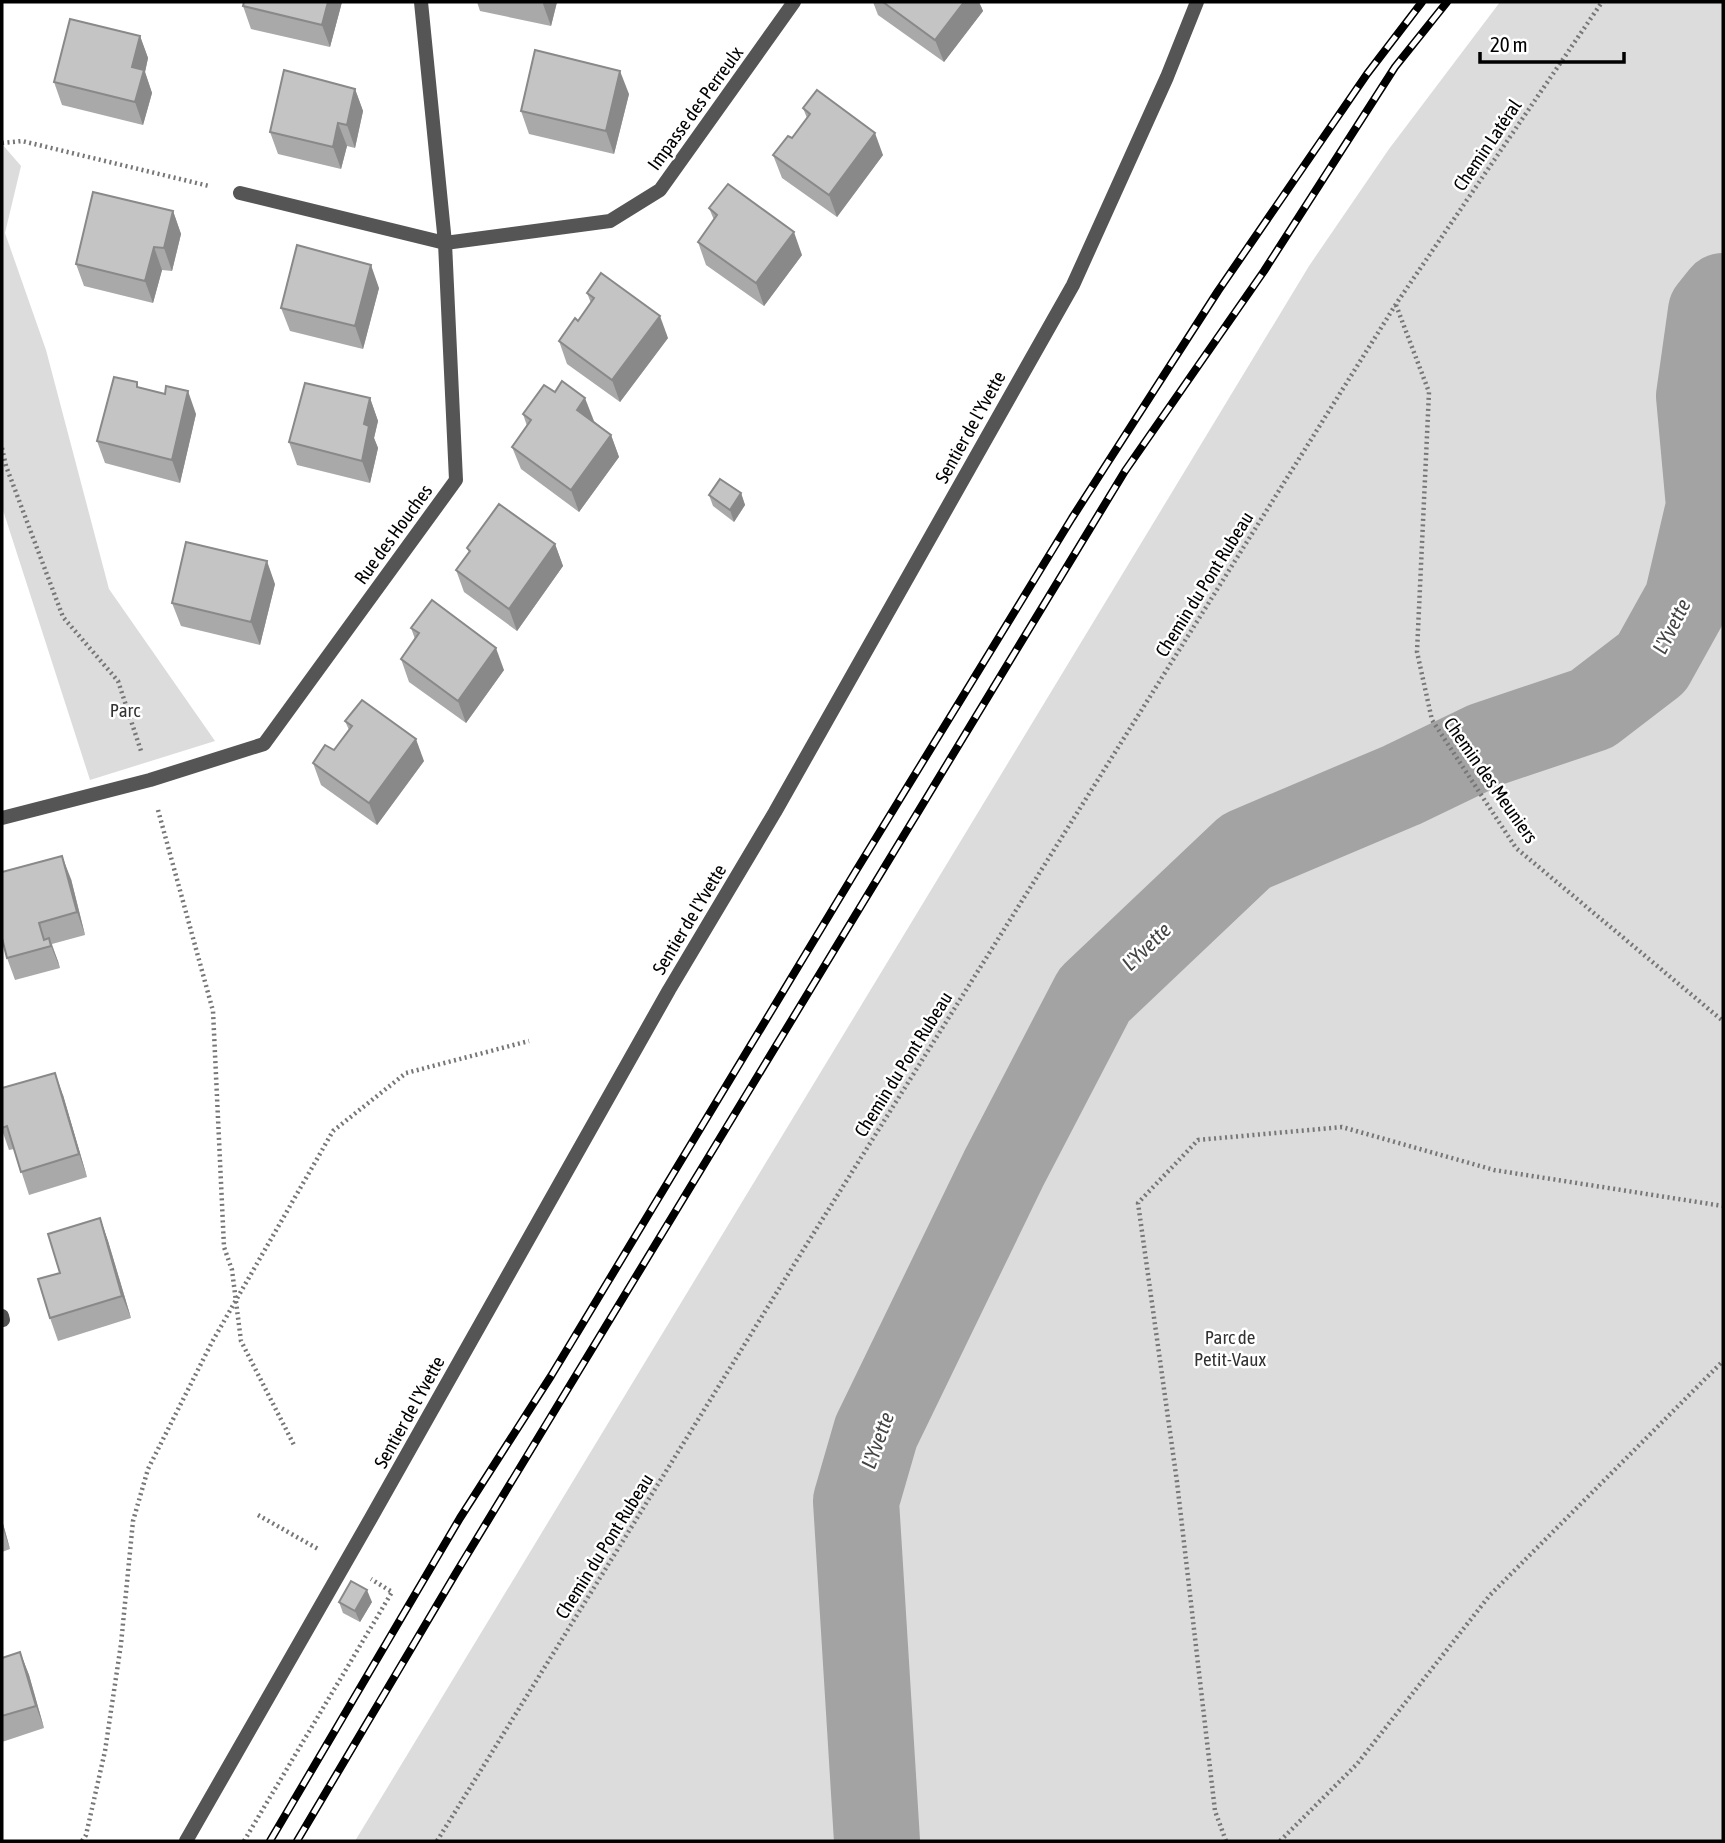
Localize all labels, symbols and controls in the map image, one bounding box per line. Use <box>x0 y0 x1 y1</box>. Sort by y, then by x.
scale bar <box>1480 21 1624 65</box>
text: 20 m <box>1490 32 1528 56</box>
street label: Impasse des Perreulx <box>643 42 747 174</box>
street label: Chemin Latéral <box>1448 95 1526 195</box>
street label: Sentier de l'Yvette <box>930 367 1010 487</box>
street label: Rue des Houches <box>350 480 437 588</box>
street label: Chemin du Pont Rubeau <box>1150 507 1258 661</box>
water label: L'Yvette <box>1647 594 1695 658</box>
park label: Parc <box>110 699 141 721</box>
street label: Chemin des Meuniers <box>1439 713 1543 847</box>
street label: Sentier de l'Yvette <box>648 860 730 978</box>
water label: L'Yvette <box>1117 917 1175 975</box>
street label: Chemin du Pont Rubeau <box>849 987 957 1141</box>
park label: Parc de Petit-Vaux <box>1194 1326 1266 1370</box>
street label: Sentier de l'Yvette <box>369 1352 449 1472</box>
water label: L'Yvette <box>856 1408 898 1472</box>
street label: Chemin du Pont Rubeau <box>550 1469 658 1623</box>

